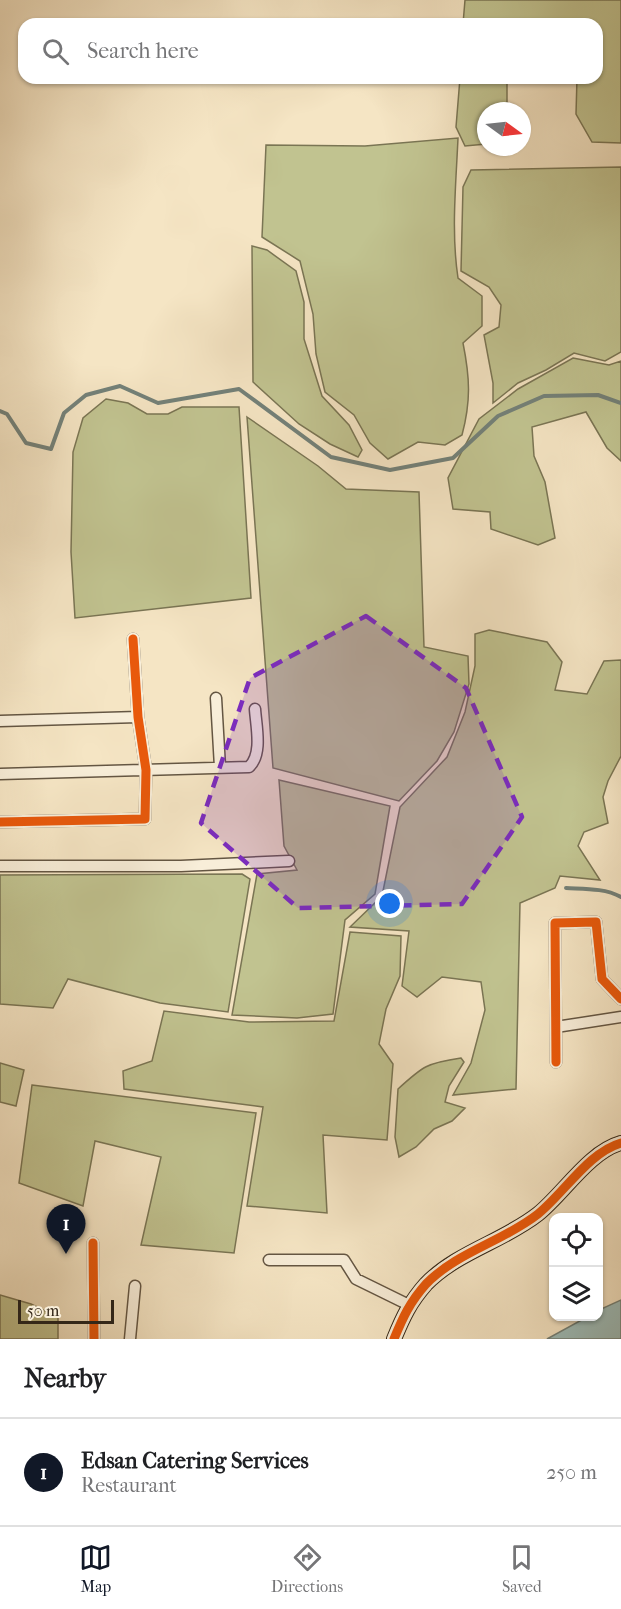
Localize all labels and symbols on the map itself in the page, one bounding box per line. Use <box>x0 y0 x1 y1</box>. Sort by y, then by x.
north arrow <box>477 102 531 156</box>
your location <box>375 889 404 918</box>
pin: 1 <box>46 1204 86 1254</box>
scale bar <box>18 1297 114 1324</box>

